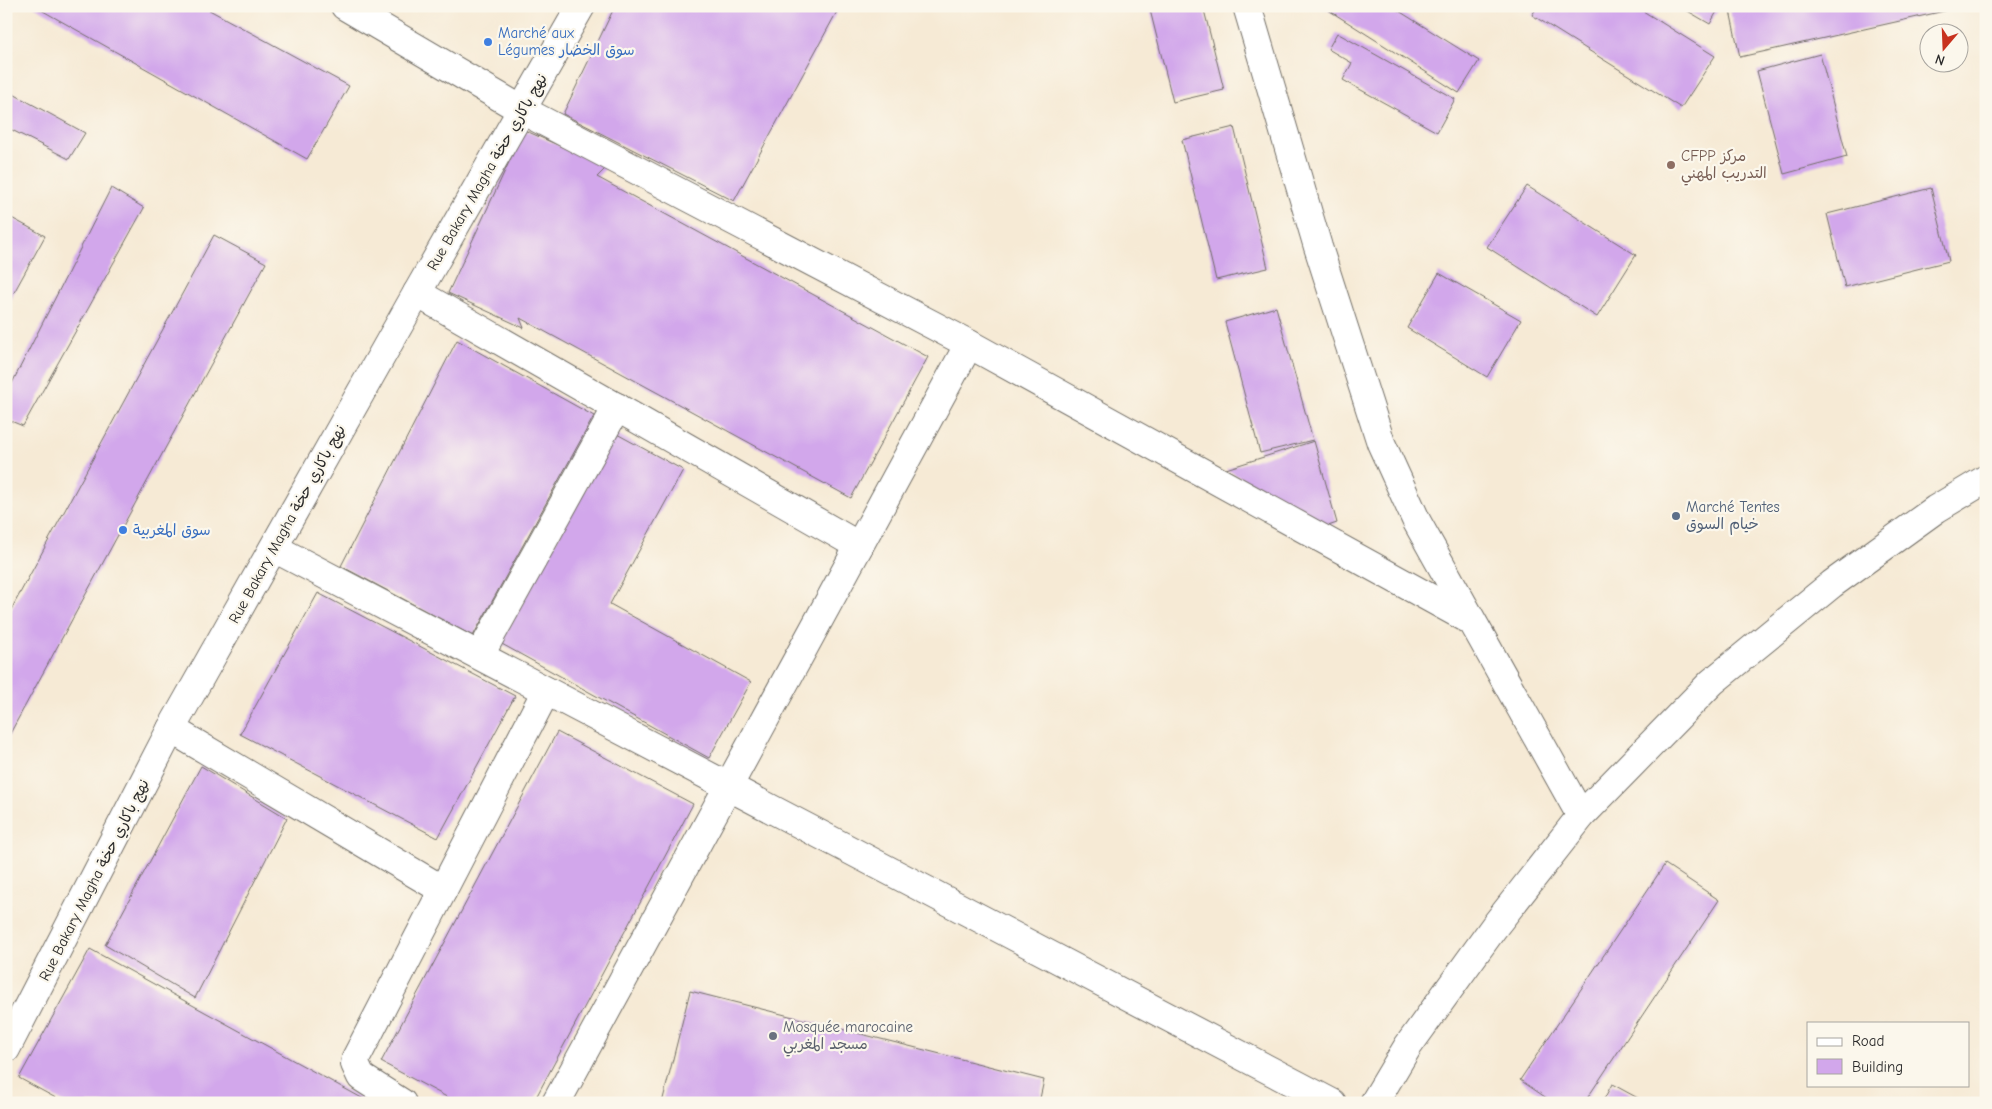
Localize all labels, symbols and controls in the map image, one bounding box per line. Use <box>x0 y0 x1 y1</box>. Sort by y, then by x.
north arrow <box>1920 22 1970 72</box>
place label: Marché aux Légumes سوق الخضار <box>498 24 635 59</box>
marker: Marché aux Légumes سوق الخضار <box>482 36 494 48</box>
text: N <box>1933 50 1947 69</box>
street label: Rue Bakary Magha نهج باكاري حخة <box>423 70 553 275</box>
place label: CFPP مركز التدريب المهني <box>1681 147 1767 186</box>
marker: CFPP مركز التدريب المهني <box>1665 159 1677 171</box>
street label: Rue Bakary Magha نهج باكاري حخة <box>225 422 351 627</box>
place label: Marché Tentes خيام السوق <box>1686 498 1780 535</box>
marker: Marché Tentes خيام السوق <box>1670 510 1682 522</box>
place label: سوق المغربية <box>133 521 211 539</box>
marker: سوق المغربية <box>117 524 129 536</box>
street label: Rue Bakary Magha نهج باكاري حخة <box>35 776 155 985</box>
place label: Mosquée marocaine مسجد المغربي <box>783 1018 913 1057</box>
legend <box>1807 1022 1970 1086</box>
marker: Mosquée marocaine مسجد المغربي <box>767 1030 779 1042</box>
text: Road <box>1852 1032 1884 1050</box>
text: Building <box>1852 1058 1903 1076</box>

